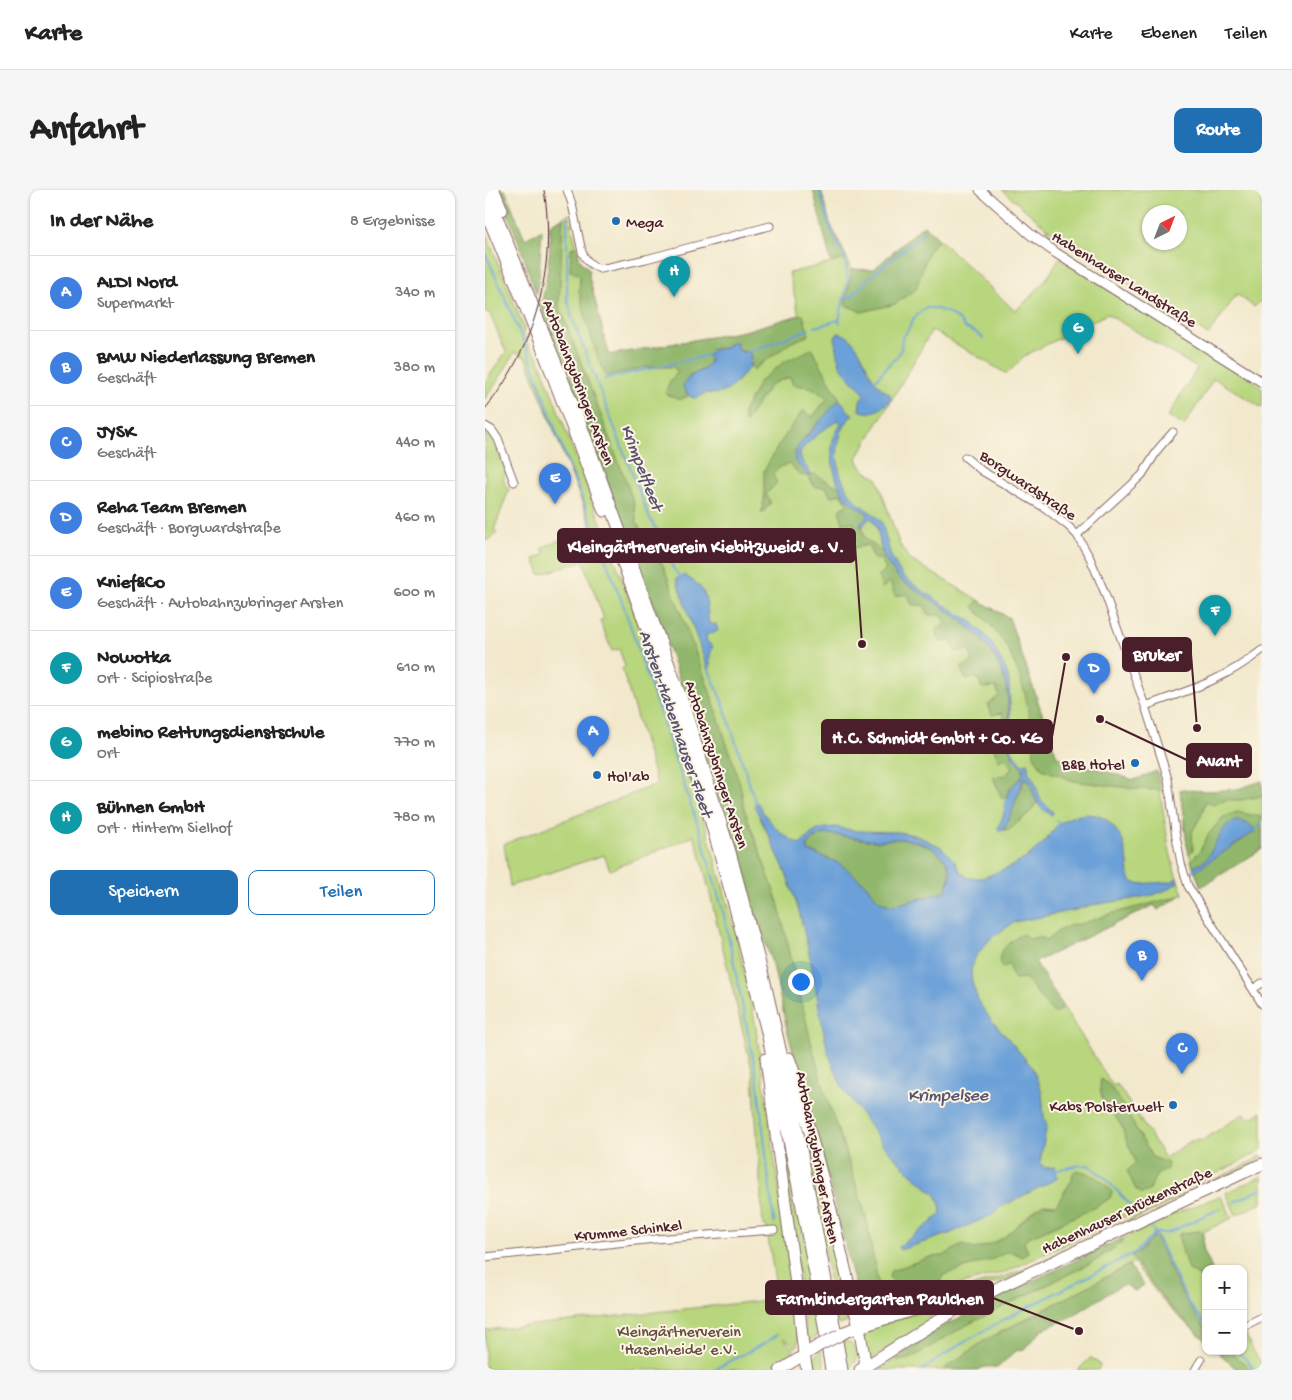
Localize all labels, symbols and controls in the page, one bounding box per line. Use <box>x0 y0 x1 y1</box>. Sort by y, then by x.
text: Karte <box>25 20 82 49</box>
text: Karte <box>1070 24 1113 45</box>
text: Ebenen <box>1141 24 1197 45</box>
text: Teilen <box>1225 24 1267 45</box>
button: Route <box>1174 108 1262 153</box>
text: Anfahrt <box>30 110 143 151</box>
north arrow <box>1142 205 1187 250</box>
text: In der Nähe <box>50 210 153 235</box>
text: 8 Ergebnisse <box>350 213 435 232</box>
marker: Mega <box>610 215 622 227</box>
place label: Mega <box>626 215 664 234</box>
street label: Habenhauser Landstraße <box>1047 229 1200 334</box>
pin: H <box>658 256 690 297</box>
text: ALDI Nord <box>97 272 177 295</box>
text: A <box>61 284 71 303</box>
text: 340 m <box>395 284 435 303</box>
text: Supermarkt <box>97 295 173 314</box>
street label: Autobahnzubringer Arsten <box>536 298 617 469</box>
pin: G <box>1062 313 1094 354</box>
text: BMW Niederlassung Bremen <box>97 347 315 370</box>
text: B <box>62 359 70 378</box>
text: 380 m <box>394 359 435 378</box>
text: Geschäft <box>97 370 156 389</box>
text: JYSK <box>97 422 135 445</box>
water label: Krimpelfleet <box>615 422 668 517</box>
text: C <box>62 434 70 453</box>
text: 440 m <box>396 434 435 453</box>
text: Geschäft <box>97 445 156 464</box>
street label: Borgwardstraße <box>974 447 1080 527</box>
pin: E <box>539 463 571 504</box>
text: Reha Team Bremen <box>97 497 246 520</box>
text: D <box>61 509 71 528</box>
text: 460 m <box>395 509 435 528</box>
text: Geschäft · Borgwardstraße <box>97 520 281 539</box>
callout: Kleingärtnerverein Kiebitzweid' e. V. <box>558 529 855 562</box>
text: Kleingärtnerverein Kiebitzweid' e. V. <box>567 538 844 559</box>
text: Knief&Co <box>97 572 165 595</box>
text: E <box>61 584 71 603</box>
text: 600 m <box>394 584 435 603</box>
text: Geschäft · Autobahnzubringer Arsten <box>97 595 343 614</box>
pin: F <box>1199 595 1231 636</box>
water label: Arsten-Habenhauser Fleet <box>633 628 718 823</box>
callout: Bruker <box>1123 638 1191 671</box>
text: Bruker <box>1132 646 1183 667</box>
text: Nowotka <box>97 647 171 670</box>
pin: D <box>1078 653 1110 694</box>
text: F <box>62 659 70 678</box>
text: 610 m <box>396 659 435 678</box>
text: Ort · Scipiostraße <box>97 670 212 689</box>
street label: Autobahnzubringer Arsten <box>679 679 751 852</box>
pin: A <box>577 716 609 757</box>
callout: H.C. Schmidt GmbH + Co. KG <box>822 720 1052 753</box>
text: mebino Rettungsdienstschule <box>97 722 324 745</box>
text: H.C. Schmidt GmbH + Co. KG <box>832 729 1044 750</box>
text: G <box>61 734 71 753</box>
text: 770 m <box>394 734 435 753</box>
callout: Avant <box>1187 744 1251 777</box>
text: Ort <box>97 745 119 764</box>
text: Avant <box>1196 752 1243 773</box>
place label: B&B Hotel <box>1061 757 1125 776</box>
marker: B&B Hotel <box>1129 757 1141 769</box>
marker: Hol'ab <box>591 769 603 781</box>
place label: Hol'ab <box>607 769 650 788</box>
text: Bühnen GmbH <box>97 797 205 820</box>
text: H <box>61 809 71 828</box>
text: 780 m <box>394 809 435 828</box>
text: Ort · Hinterm Sielhof <box>97 820 232 839</box>
button: Speichern <box>50 870 238 915</box>
button: Teilen <box>248 870 435 915</box>
pin: B <box>1126 940 1158 981</box>
your location <box>788 969 814 995</box>
pin: C <box>1166 1033 1198 1074</box>
street label: Autobahnzubringer Arsten <box>790 1070 842 1246</box>
water label: Krimpelsee <box>908 1086 989 1107</box>
place label: Kabs Polsterwelt <box>1049 1099 1164 1118</box>
marker: Kabs Polsterwelt <box>1167 1099 1179 1111</box>
street label: Habenhauser Brückenstraße <box>1039 1164 1216 1260</box>
street label: Krumme Schinkel <box>574 1217 683 1248</box>
map controls <box>1202 1265 1247 1355</box>
button: + <box>1202 1265 1247 1310</box>
callout: Farmkindergarten Paulchen <box>766 1281 993 1314</box>
text: Farmkindergarten Paulchen <box>775 1290 984 1311</box>
button: − <box>1202 1310 1247 1355</box>
park label: Kleingärtnerverein 'Hasenheide' e.V. <box>617 1324 741 1361</box>

